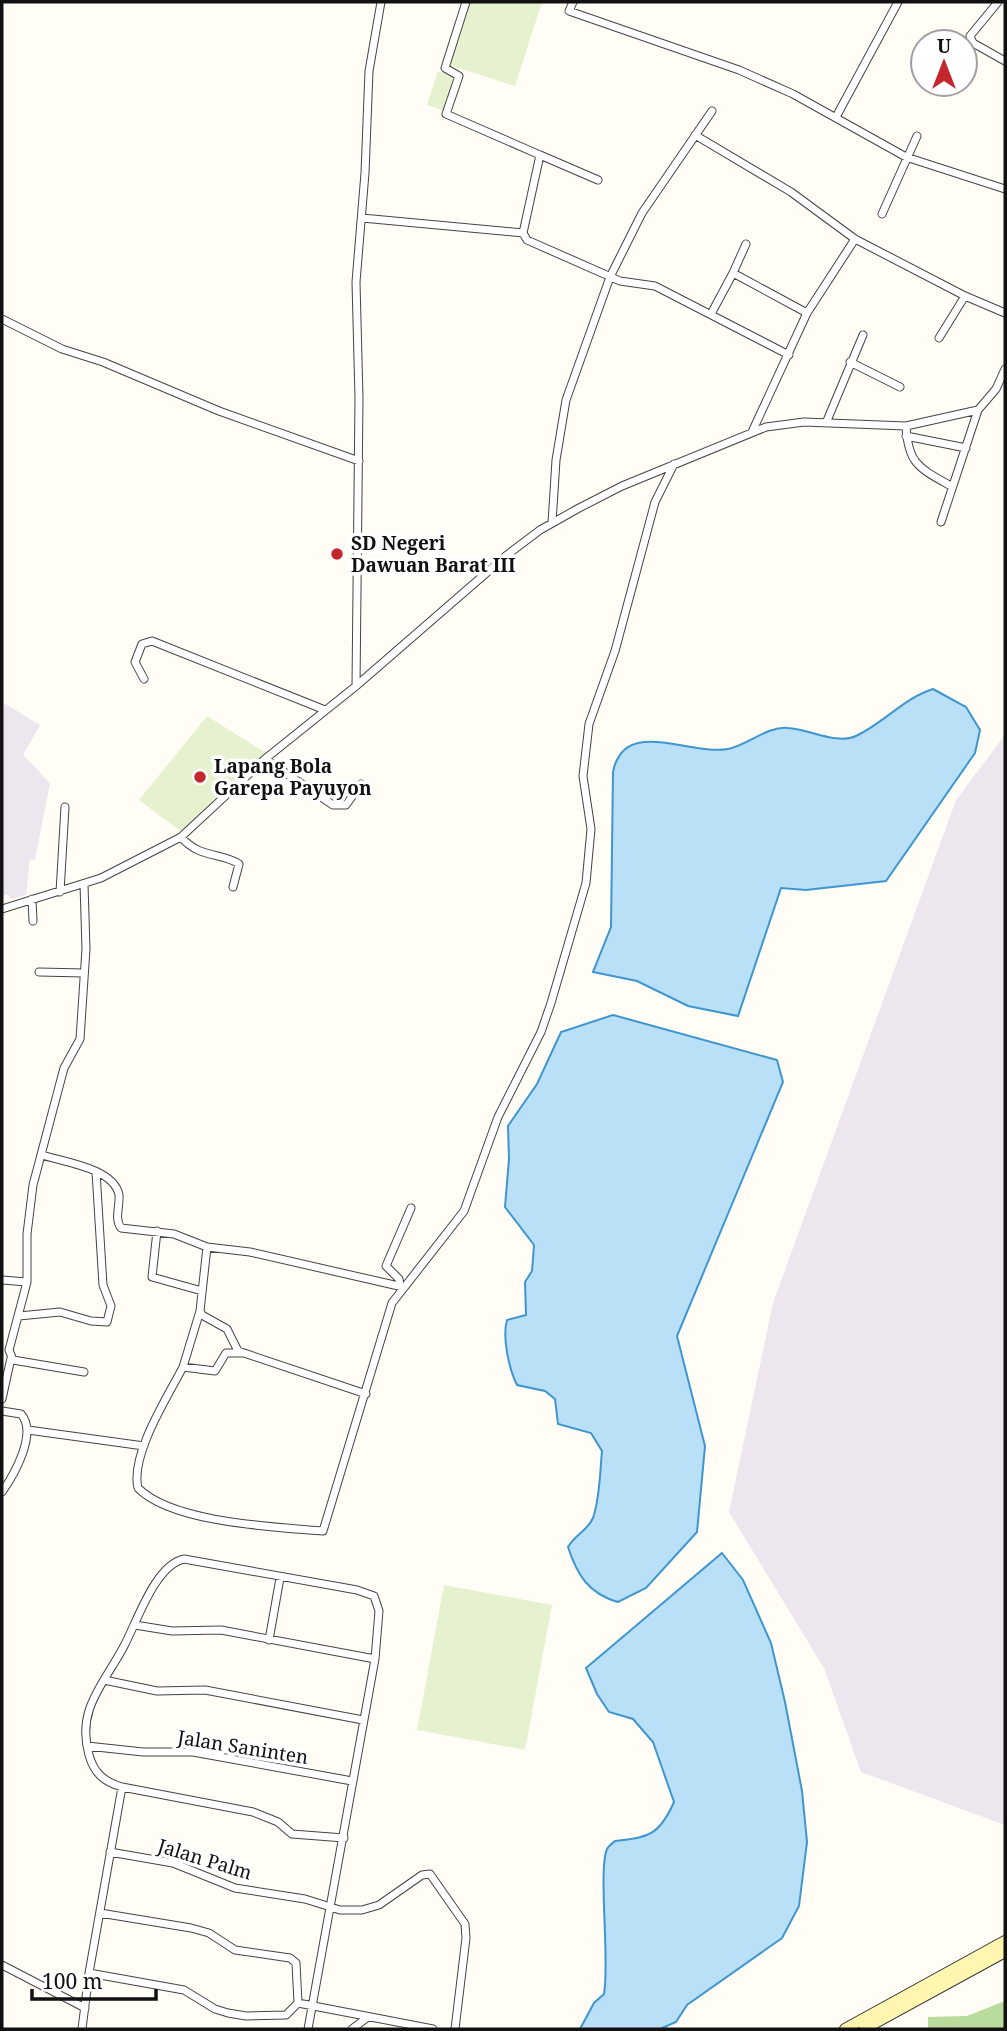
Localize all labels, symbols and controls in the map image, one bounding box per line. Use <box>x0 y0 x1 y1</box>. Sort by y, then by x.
north arrow <box>909 28 979 98</box>
text: U <box>937 33 951 59</box>
place label: SD Negeri Dawuan Barat III <box>351 530 516 578</box>
marker: SD Negeri Dawuan Barat III <box>329 546 345 562</box>
place label: Lapang Bola Garepa Payuyon <box>214 753 372 801</box>
marker: Lapang Bola Garepa Payuyon <box>192 769 208 785</box>
street label: Jalan Saninten <box>175 1724 310 1770</box>
street label: Jalan Palm <box>154 1832 255 1886</box>
scale bar <box>32 1958 156 2002</box>
text: 100 m <box>42 1967 103 1995</box>

